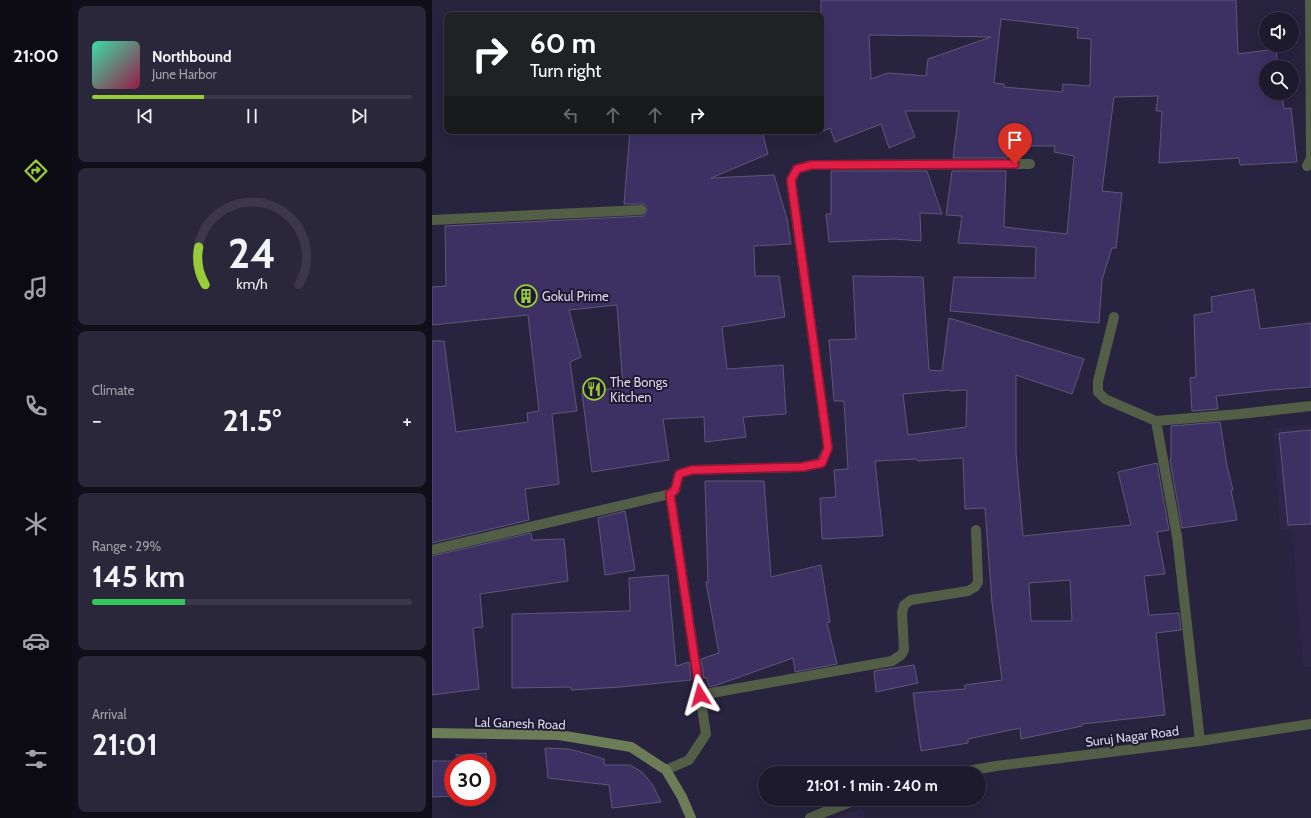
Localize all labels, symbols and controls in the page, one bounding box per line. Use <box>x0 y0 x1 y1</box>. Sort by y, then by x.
map controls <box>1259 12 1299 100</box>
button: sound <box>1259 12 1299 52</box>
text: 60 m <box>530 26 596 60</box>
icon: right <box>464 28 516 80</box>
text: 21:00 <box>13 45 59 67</box>
text: Northbound <box>152 48 232 66</box>
text: Turn right <box>530 60 601 82</box>
button: search <box>1259 60 1299 100</box>
text: June Harbor <box>152 66 217 82</box>
icon: left <box>560 104 582 126</box>
icon: ahead <box>602 104 624 126</box>
icon: ahead <box>644 104 666 126</box>
icon: right <box>686 104 708 126</box>
icon: previous <box>134 105 156 127</box>
icon: pause <box>241 105 263 127</box>
icon: next <box>348 105 370 127</box>
pin <box>998 123 1032 164</box>
icon: arrive <box>1004 129 1026 151</box>
icon: directions <box>22 157 50 185</box>
text: 24 <box>228 227 276 277</box>
icon: music <box>22 274 50 302</box>
text: km/h <box>236 274 268 292</box>
building icon: Gokul Prime <box>513 283 539 309</box>
place label: Gokul Prime <box>542 288 609 304</box>
place label: The Bongs Kitchen <box>610 374 668 405</box>
restaurant icon: The Bongs Kitchen <box>581 376 607 402</box>
text: Climate <box>92 382 134 398</box>
icon: phone <box>22 392 50 420</box>
text: 21.5° <box>223 402 281 439</box>
text: − <box>92 407 102 434</box>
text: + <box>402 407 412 434</box>
icon: climate <box>22 510 50 538</box>
text: Range · 29% <box>92 538 161 554</box>
text: 145 km <box>92 558 185 595</box>
icon: car <box>22 627 50 655</box>
position arrow <box>679 674 721 716</box>
text: Arrival <box>92 706 127 722</box>
street label: Lal Ganesh Road <box>474 713 566 733</box>
street label: Suruj Nagar Road <box>1084 722 1180 751</box>
text: 21:01 <box>92 726 158 763</box>
icon: filters <box>22 745 50 773</box>
speed limit sign: 30 <box>444 754 496 806</box>
text: 21:01 · 1 min · 240 m <box>806 777 938 795</box>

